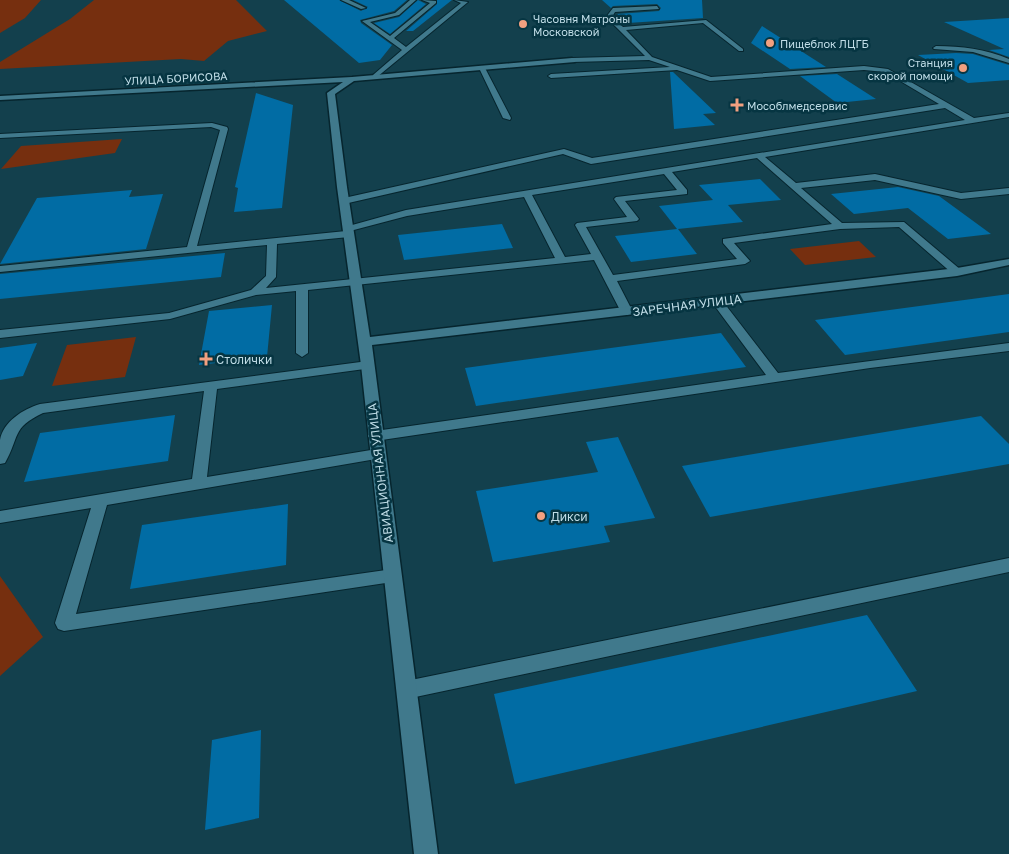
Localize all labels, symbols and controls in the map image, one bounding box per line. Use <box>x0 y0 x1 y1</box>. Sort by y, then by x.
place label: Часовня Матроны Московской <box>533 12 630 38</box>
marker: Часовня Матроны Московской <box>517 18 529 30</box>
marker: Пищеблок ЛЦГБ <box>764 37 776 49</box>
place label: Пищеблок ЛЦГБ <box>780 37 869 50</box>
place label: Станция скорой помощи <box>868 56 953 82</box>
marker: Станция скорой помощи <box>957 62 969 74</box>
street label: УЛИЦА БОРИСОВА <box>124 69 228 87</box>
marker: Мособлмедсервис <box>731 99 743 111</box>
place label: Мособлмедсервис <box>747 99 847 112</box>
street label: ЗАРЕЧНАЯ УЛИЦА <box>632 291 742 319</box>
place label: Столички <box>216 352 272 367</box>
marker: Столички <box>200 353 212 365</box>
street label: АВИАЦИОННАЯ УЛИЦА <box>364 402 396 544</box>
place label: Дикси <box>551 509 588 524</box>
marker: Дикси <box>535 510 547 522</box>

